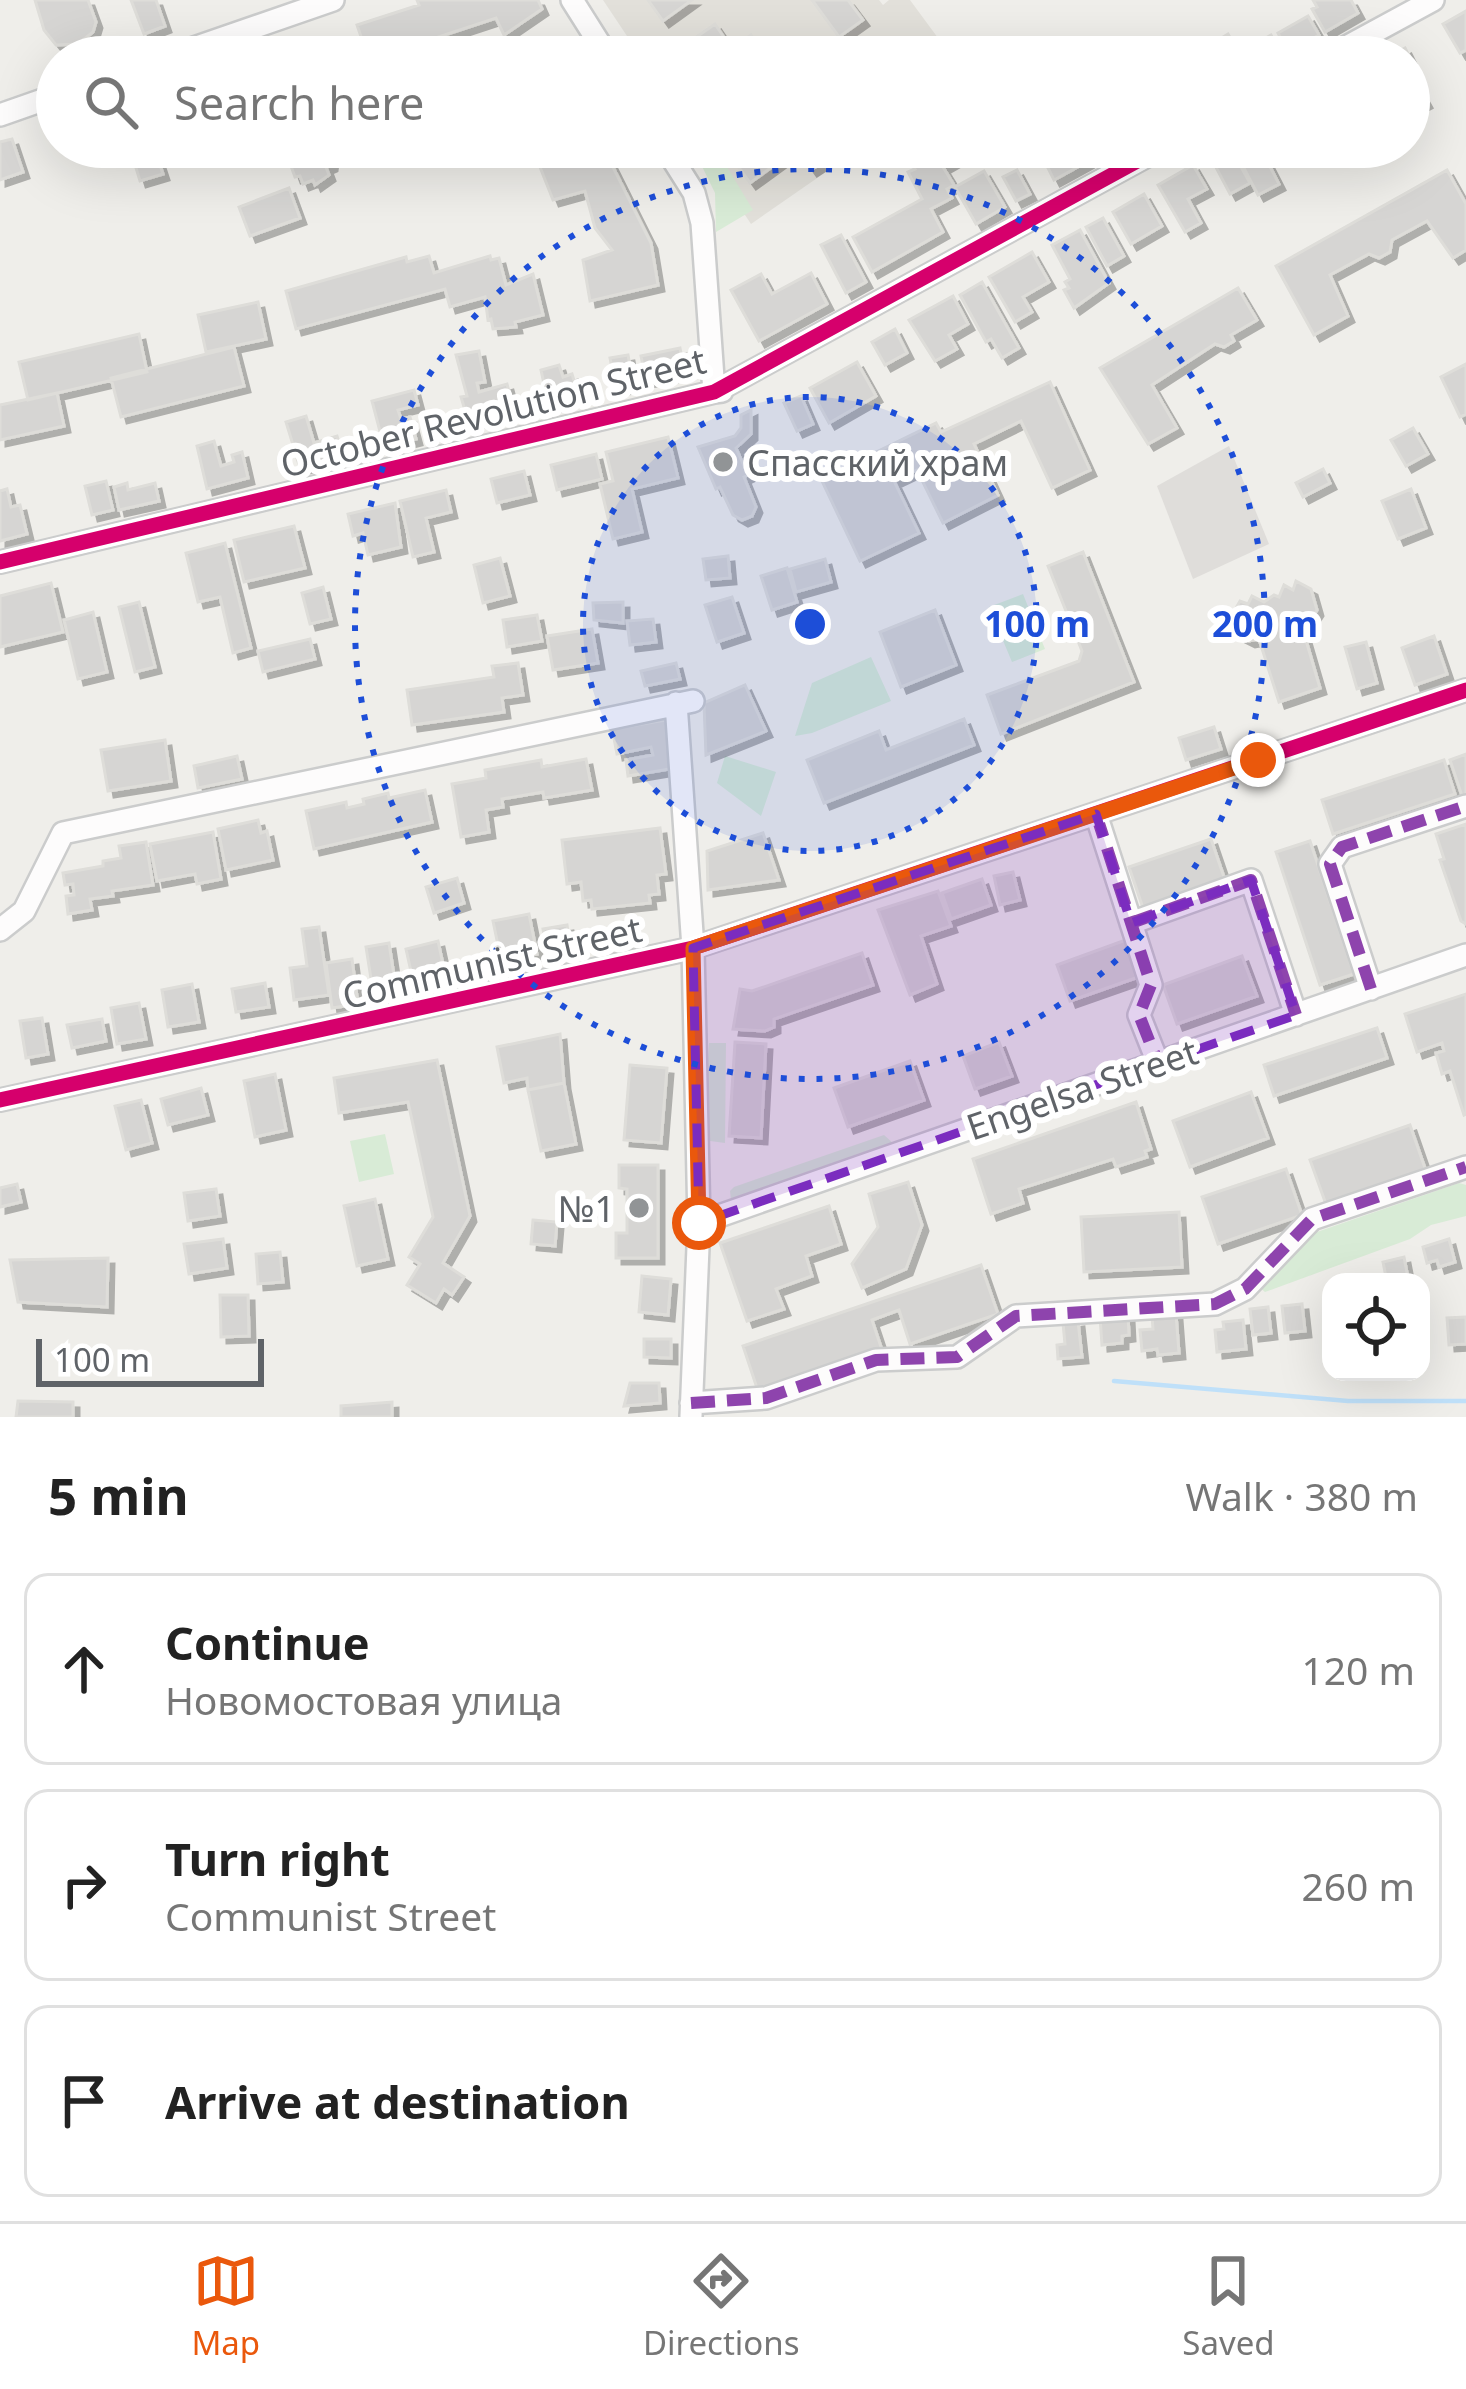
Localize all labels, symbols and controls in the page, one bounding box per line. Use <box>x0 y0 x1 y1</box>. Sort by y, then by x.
search box <box>36 36 1430 168</box>
icon: search <box>78 69 144 135</box>
text: Search here <box>174 72 424 133</box>
street label: October Revolution Street <box>275 335 711 489</box>
place label: Спасский храм <box>747 438 1008 487</box>
marker: Спасский храм <box>710 449 736 475</box>
text: 100 m <box>984 599 1090 648</box>
text: 200 m <box>1212 599 1318 648</box>
centre of rings <box>789 603 831 645</box>
route end <box>1231 733 1285 787</box>
street label: Communist Street <box>338 904 646 1020</box>
street label: Engelsa Street <box>960 1027 1204 1151</box>
place label: №1 <box>558 1184 615 1233</box>
marker: №1 <box>626 1195 652 1221</box>
route start <box>672 1196 726 1250</box>
map controls <box>1322 1273 1430 1381</box>
button: locate <box>1322 1273 1430 1381</box>
scale bar <box>36 1333 264 1386</box>
text: 100 m <box>54 1337 150 1382</box>
text: 5 min <box>48 1460 189 1530</box>
text: Walk · 380 m <box>1185 1469 1418 1522</box>
text: Continue <box>165 1612 370 1673</box>
icon: ahead <box>51 1636 117 1702</box>
text: 120 m <box>1301 1643 1415 1696</box>
text: Новомостовая улица <box>165 1673 562 1726</box>
text: Turn right <box>165 1828 390 1889</box>
icon: right <box>51 1852 117 1918</box>
text: 260 m <box>1301 1859 1415 1912</box>
text: Communist Street <box>165 1889 496 1942</box>
icon: arrive <box>51 2068 117 2134</box>
text: Arrive at destination <box>165 2071 630 2132</box>
tab: Map <box>191 2248 260 2365</box>
tab: Directions <box>643 2248 800 2365</box>
tab: Saved <box>1182 2248 1275 2365</box>

